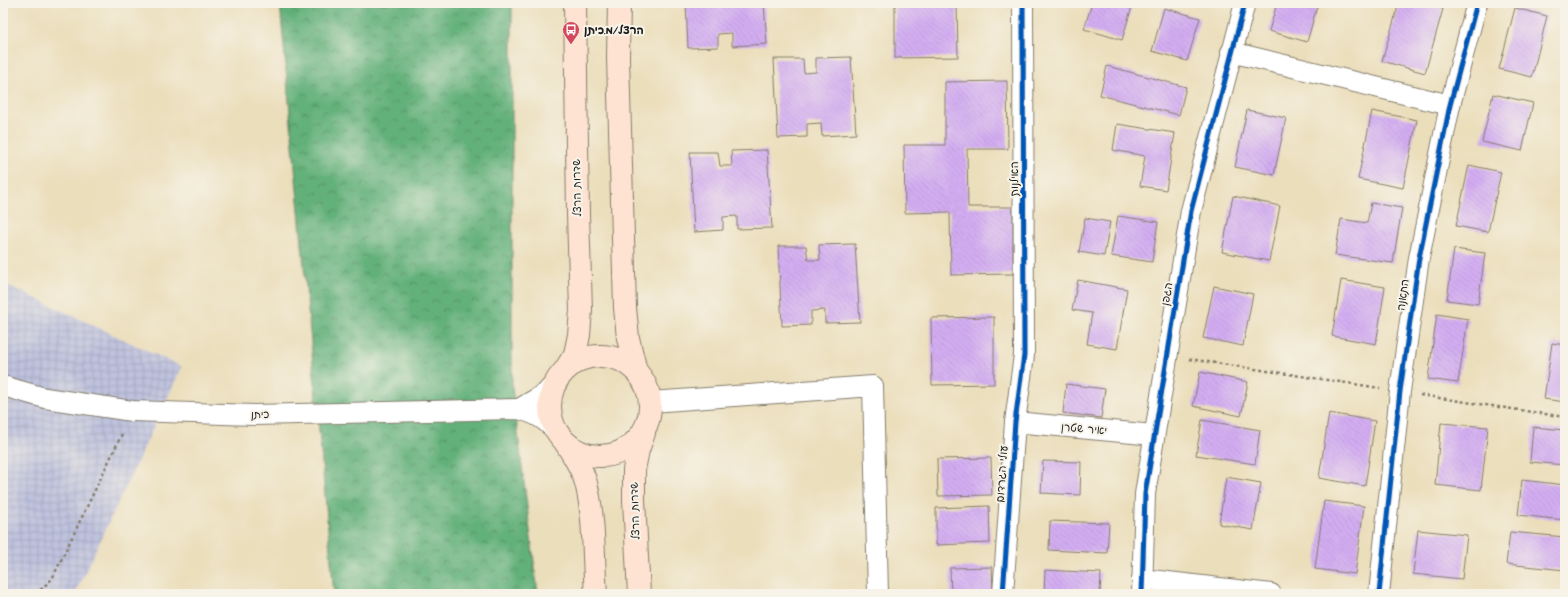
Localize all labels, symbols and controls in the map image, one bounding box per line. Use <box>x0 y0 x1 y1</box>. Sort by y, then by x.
bus stop icon: הרצל/מ.כיתן <box>561 20 581 45</box>
place label: הרצל/מ.כיתן <box>584 23 644 38</box>
street label: שדרות הרצל <box>569 159 585 217</box>
street label: האילנות <box>1007 161 1022 197</box>
street label: התאנה <box>1393 278 1413 312</box>
street label: הגפן <box>1158 281 1176 307</box>
street label: כיתן <box>251 407 269 422</box>
street label: יאיר שטרן <box>1060 420 1108 438</box>
street label: עולי הגרדום <box>993 444 1012 503</box>
street label: שדרות הרצל <box>626 482 644 540</box>

